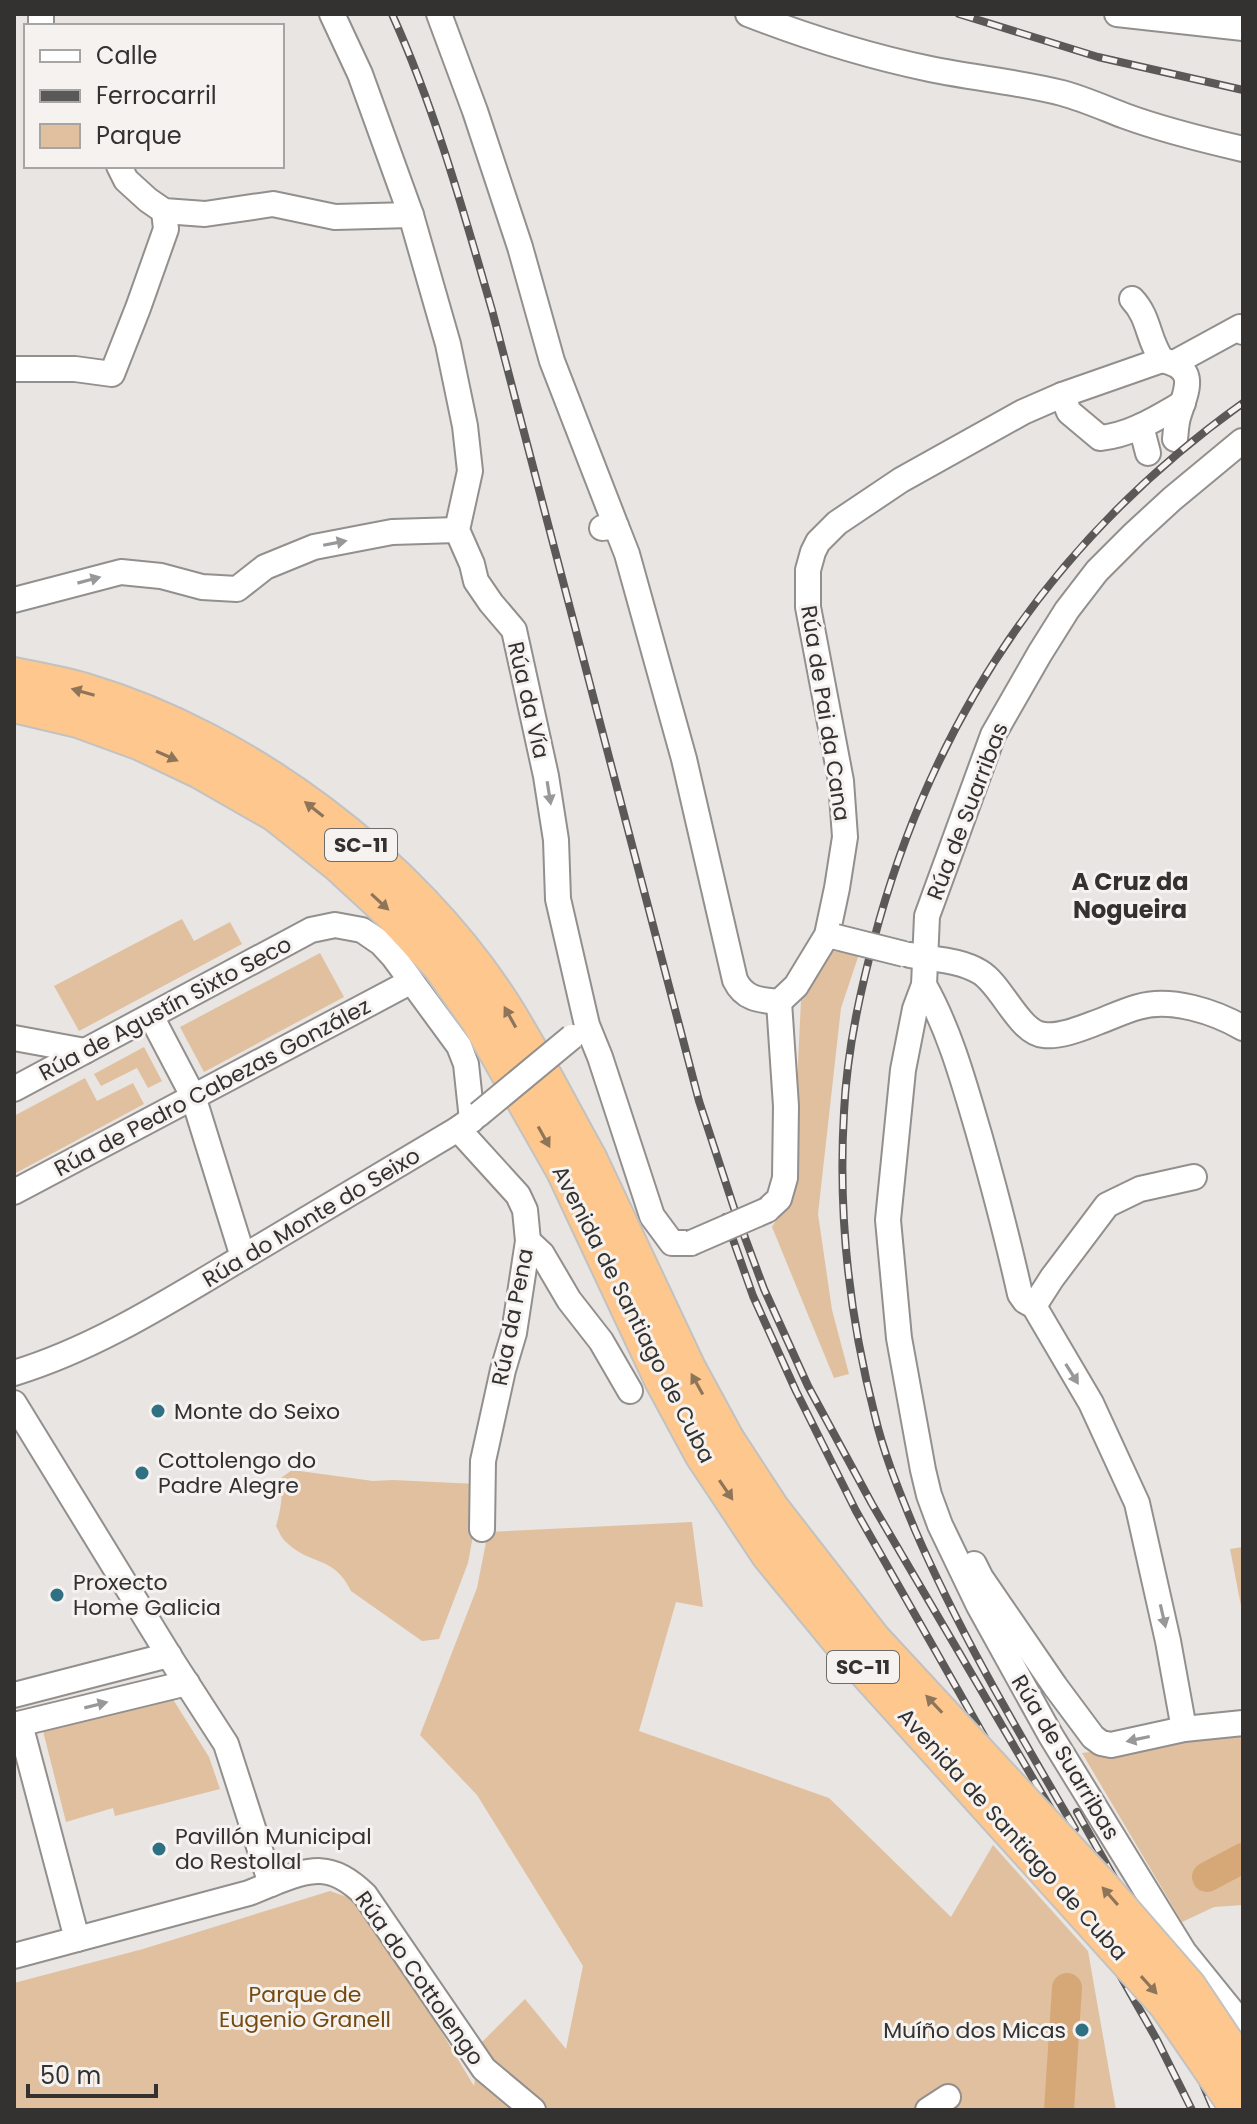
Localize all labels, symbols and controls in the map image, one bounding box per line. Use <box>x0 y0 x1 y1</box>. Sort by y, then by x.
legend <box>24 24 284 168</box>
text: Calle <box>96 39 157 72</box>
text: Ferrocarril <box>96 79 217 112</box>
text: Parque <box>96 119 182 152</box>
one-way arrow <box>323 536 348 549</box>
one-way arrow <box>77 574 102 586</box>
street label: Rúa de Pai da Cana <box>793 603 858 823</box>
street label: Rúa da Vía <box>500 639 557 762</box>
one-way arrow <box>71 685 95 698</box>
street label: Rúa de Suarribas <box>919 718 1016 904</box>
one-way arrow <box>156 749 179 762</box>
one-way arrow <box>543 780 556 805</box>
one-way arrow <box>304 801 324 817</box>
road number: SC-11 <box>325 829 397 861</box>
district label: A Cruz da Nogueira <box>1071 865 1189 926</box>
one-way arrow <box>370 893 389 911</box>
street label: Rúa de Agustín Sixto Seco <box>33 929 297 1088</box>
street label: Rúa de Pedro Cabezas González <box>49 991 376 1184</box>
one-way arrow <box>503 1006 517 1028</box>
one-way arrow <box>537 1126 551 1148</box>
street label: Rúa do Monte do Seixo <box>197 1140 426 1295</box>
street label: Avenida de Santiago de Cuba <box>545 1160 722 1469</box>
street label: Rúa da Pena <box>484 1246 541 1388</box>
one-way arrow <box>1065 1363 1079 1385</box>
one-way arrow <box>690 1373 704 1395</box>
place label: Monte do Seixo <box>174 1396 340 1427</box>
marker: Monte do Seixo <box>149 1402 167 1420</box>
place label: Cottolengo do Padre Alegre <box>158 1445 316 1501</box>
marker: Cottolengo do Padre Alegre <box>133 1464 151 1482</box>
one-way arrow <box>718 1480 733 1501</box>
place label: Proxecto Home Galicia <box>73 1567 221 1623</box>
marker: Proxecto Home Galicia <box>48 1586 66 1604</box>
one-way arrow <box>1157 1604 1169 1629</box>
road number: SC-11 <box>827 1651 899 1683</box>
street label: Rúa de Suarribas <box>1004 1669 1127 1846</box>
one-way arrow <box>925 1695 943 1714</box>
one-way arrow <box>83 1698 108 1711</box>
street label: Avenida de Santiago de Cuba <box>891 1701 1135 1968</box>
one-way arrow <box>1126 1733 1151 1746</box>
place label: Pavillón Municipal do Restollal <box>175 1821 372 1877</box>
marker: Pavillón Municipal do Restollal <box>150 1840 168 1858</box>
street label: Rúa do Cottolengo <box>348 1885 491 2072</box>
one-way arrow <box>1102 1886 1119 1906</box>
one-way arrow <box>1139 1976 1157 1995</box>
park label: Parque de Eugenio Granell <box>219 1979 391 2035</box>
place label: Muíño dos Micas <box>883 2015 1066 2046</box>
marker: Muíño dos Micas <box>1073 2021 1091 2039</box>
scale bar <box>28 2048 156 2098</box>
text: 50 m <box>40 2059 101 2092</box>

